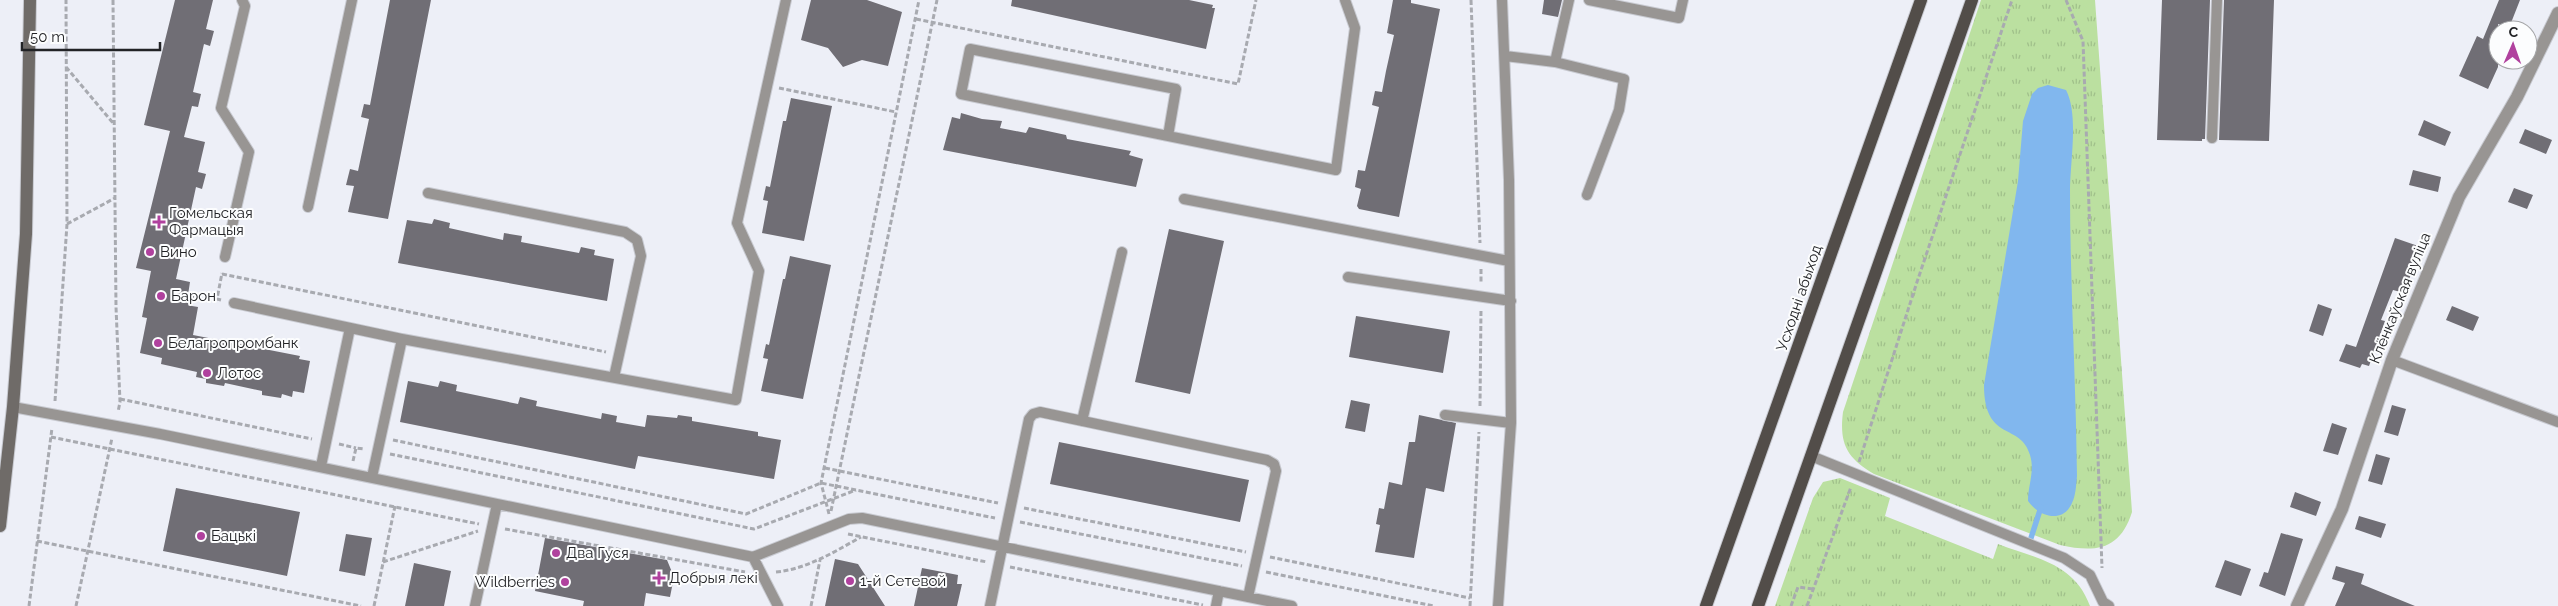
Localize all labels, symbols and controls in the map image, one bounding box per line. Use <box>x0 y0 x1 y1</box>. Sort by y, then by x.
scale bar <box>22 20 160 52</box>
north arrow <box>2488 20 2538 70</box>
text: С <box>2508 24 2519 40</box>
text: 50 m <box>30 28 65 46</box>
place label: Гомельская Фармацыя <box>169 204 253 239</box>
marker: Гомельская Фармацыя <box>153 216 165 228</box>
street label: Клёнкаўская вуліца <box>2365 230 2435 366</box>
street label: Усходні абыход <box>1772 242 1826 353</box>
place label: Вино <box>160 243 197 261</box>
marker: Вино <box>144 246 156 258</box>
place label: Барон <box>171 287 216 305</box>
marker: Барон <box>155 290 167 302</box>
place label: Белагропромбанк <box>168 334 299 352</box>
marker: Белагропромбанк <box>152 337 164 349</box>
place label: Лотос <box>217 364 261 382</box>
marker: Лотос <box>201 367 213 379</box>
place label: Бацькі <box>211 527 256 545</box>
marker: Бацькі <box>195 530 207 542</box>
place label: Два Гуся <box>566 544 629 562</box>
marker: Два Гуся <box>550 547 562 559</box>
place label: Добрыя лекі <box>669 569 758 587</box>
marker: Добрыя лекі <box>653 572 665 584</box>
place label: 1-й Сетевой <box>860 572 946 590</box>
place label: Wildberries <box>475 573 555 591</box>
marker: 1-й Сетевой <box>844 575 856 587</box>
marker: Wildberries <box>559 576 571 588</box>

